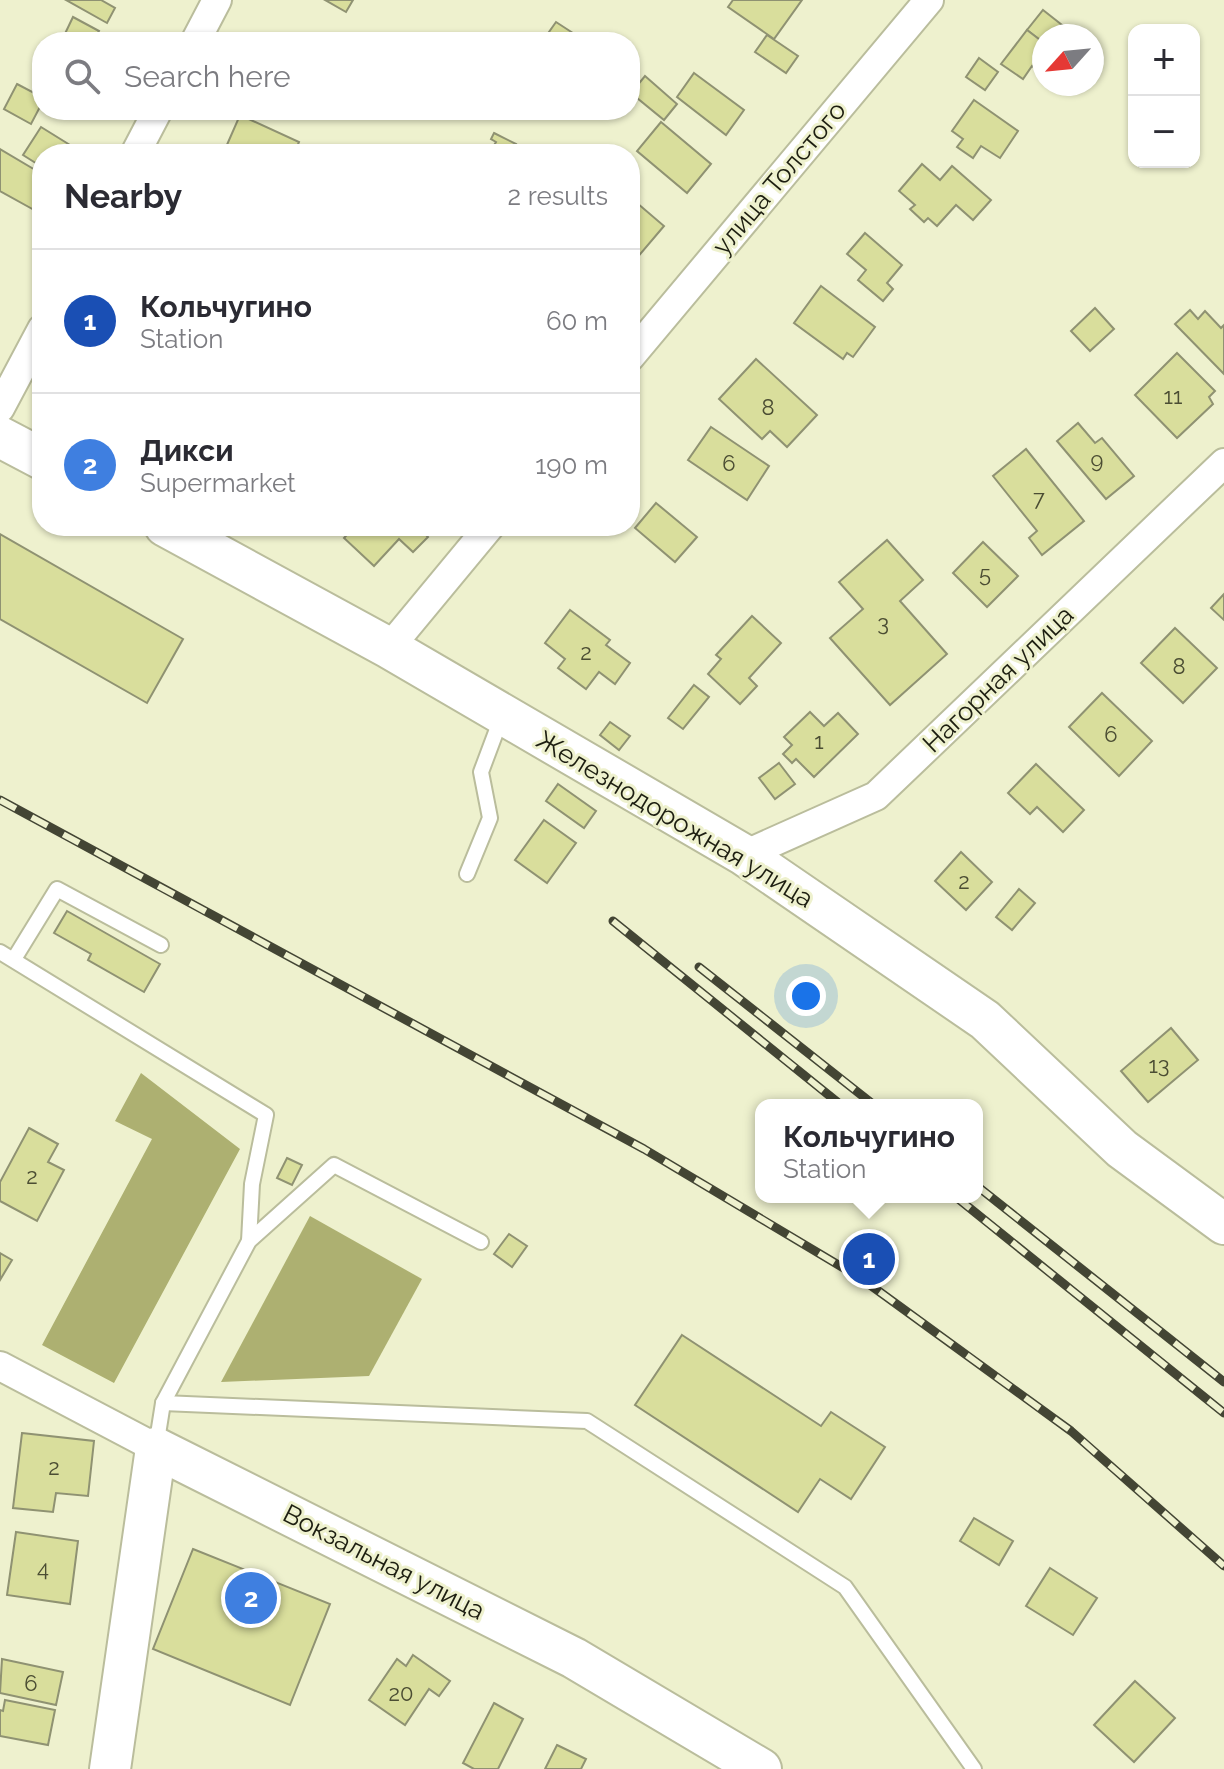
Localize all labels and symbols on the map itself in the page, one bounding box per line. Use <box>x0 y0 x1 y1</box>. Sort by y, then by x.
north arrow <box>1032 24 1104 96</box>
street label: улица Толстого <box>706 95 852 261</box>
house number: 11 <box>1164 383 1182 409</box>
house number: 8 <box>761 394 775 420</box>
house number: 9 <box>1091 447 1103 473</box>
house number: 6 <box>722 450 736 476</box>
house number: 7 <box>1033 485 1045 511</box>
house number: 5 <box>979 561 991 587</box>
street label: Нагорная улица <box>917 600 1079 758</box>
house number: 3 <box>877 610 889 636</box>
house number: 2 <box>580 639 592 665</box>
house number: 8 <box>1172 653 1186 679</box>
house number: 6 <box>1104 721 1118 747</box>
street label: Железнодорожная улица <box>531 724 819 914</box>
house number: 1 <box>814 728 824 754</box>
house number: 2 <box>958 868 970 894</box>
your location <box>786 976 826 1016</box>
house number: 13 <box>1148 1052 1170 1078</box>
house number: 2 <box>26 1163 38 1189</box>
pin: 1 <box>843 1229 895 1289</box>
house number: 2 <box>48 1454 60 1480</box>
street label: Вокзальная улица <box>278 1498 490 1626</box>
house number: 4 <box>37 1555 49 1581</box>
pin: 2 <box>225 1568 277 1628</box>
house number: 6 <box>24 1670 38 1696</box>
house number: 20 <box>389 1680 413 1706</box>

